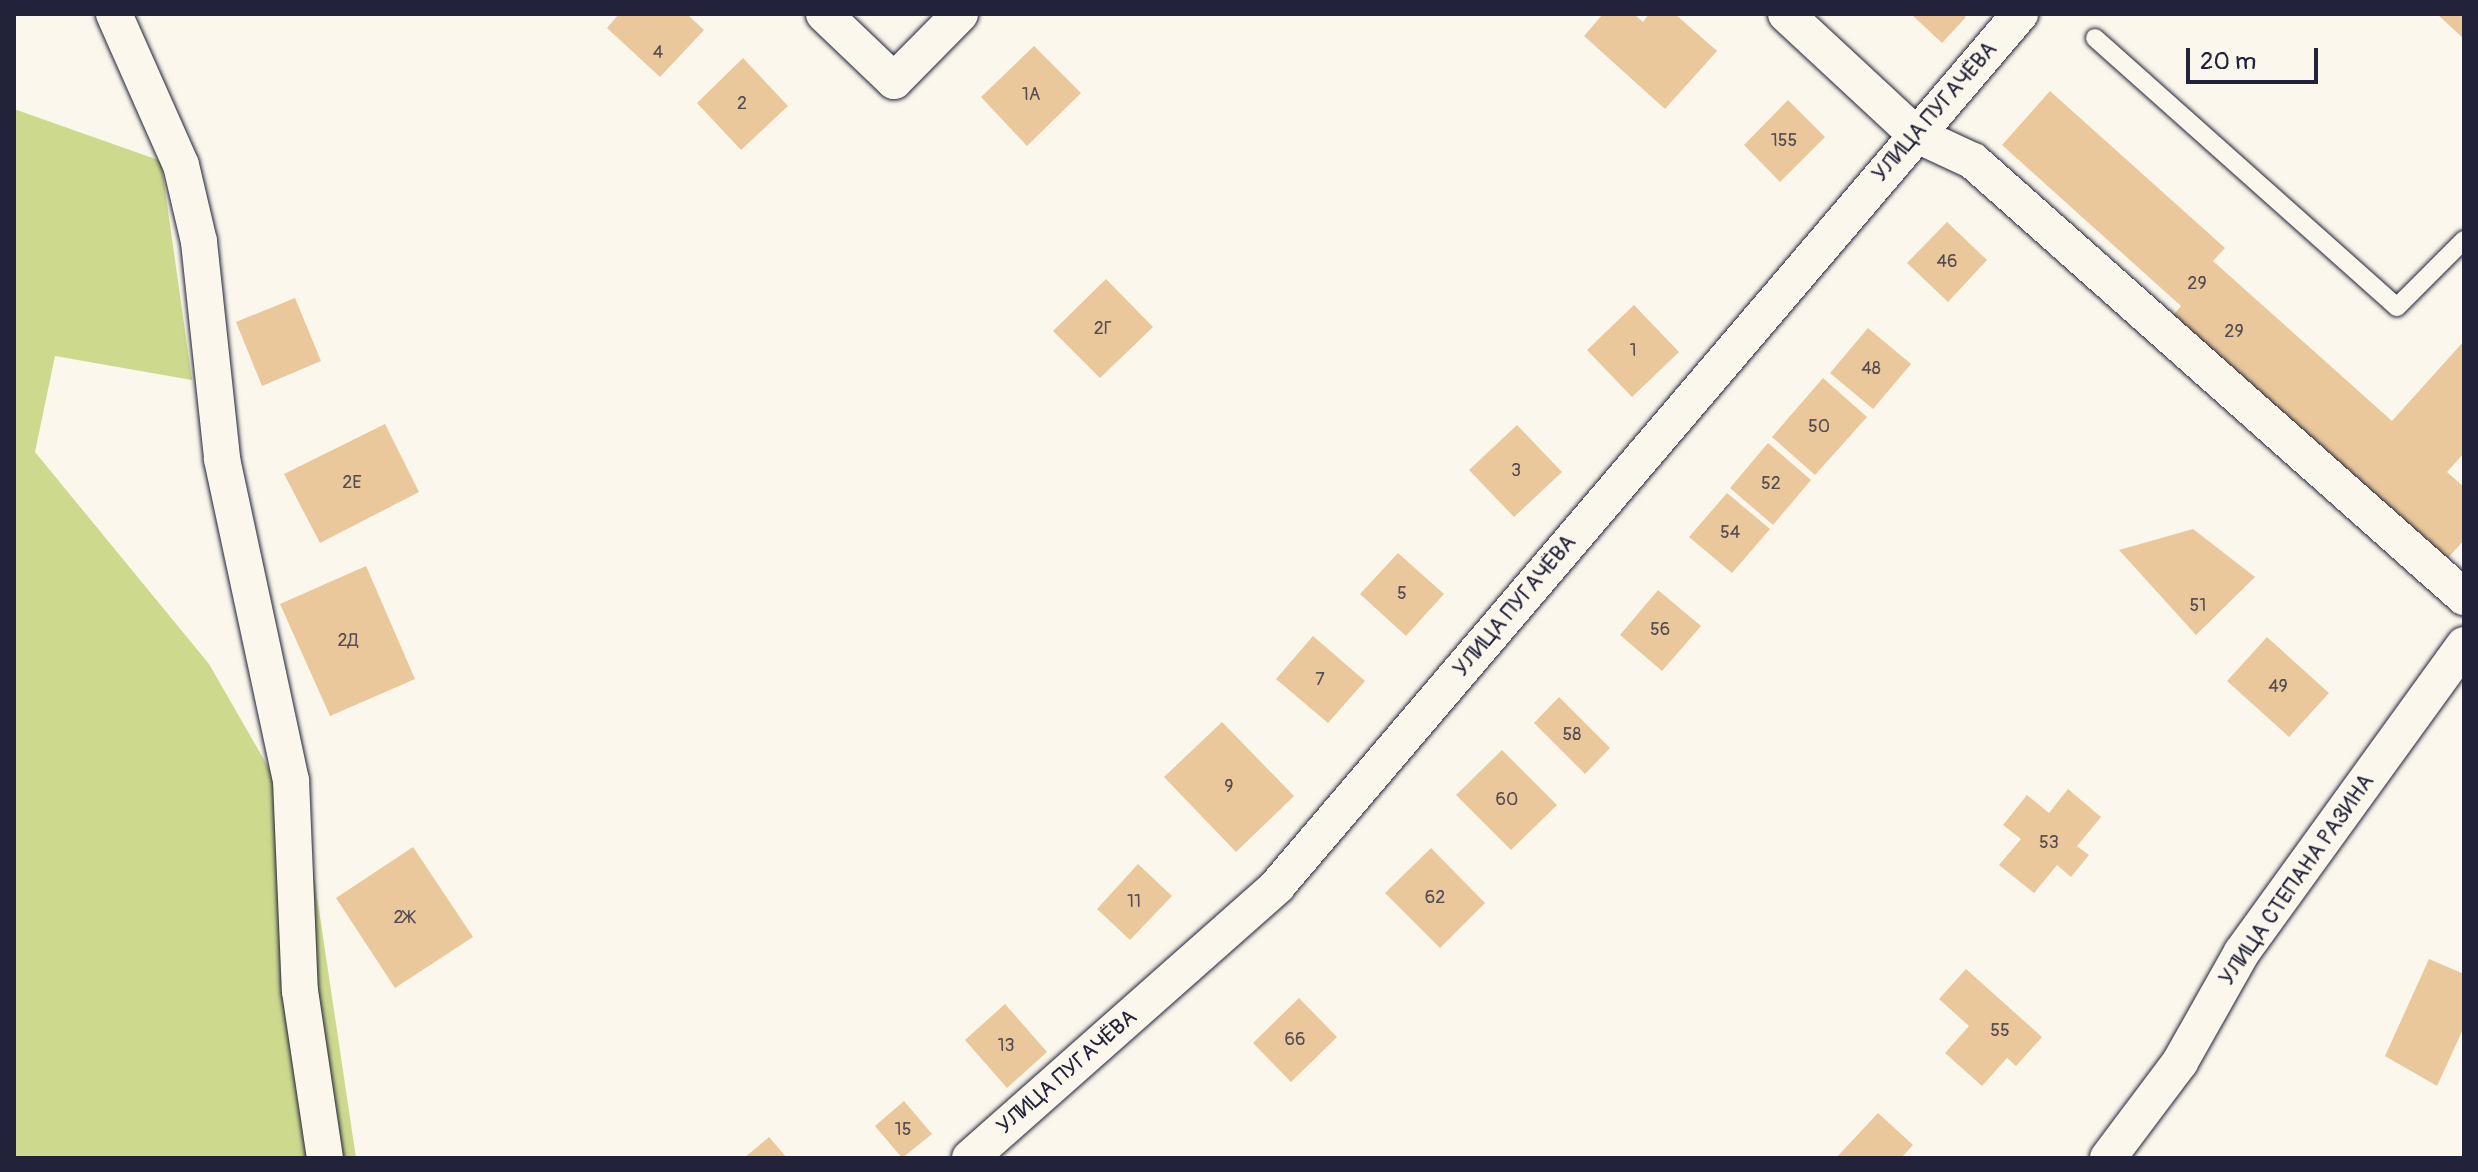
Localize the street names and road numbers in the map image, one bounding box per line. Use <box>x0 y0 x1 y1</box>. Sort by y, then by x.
street label: УЛИЦА ПУГАЧЁВА <box>1867 37 2003 187</box>
street label: УЛИЦА ПУГАЧЁВА <box>1448 530 1582 682</box>
street label: УЛИЦА СТЕПАНА РАЗИНА <box>2214 769 2380 991</box>
street label: УЛИЦА ПУГАЧЁВА <box>992 1004 1142 1140</box>

